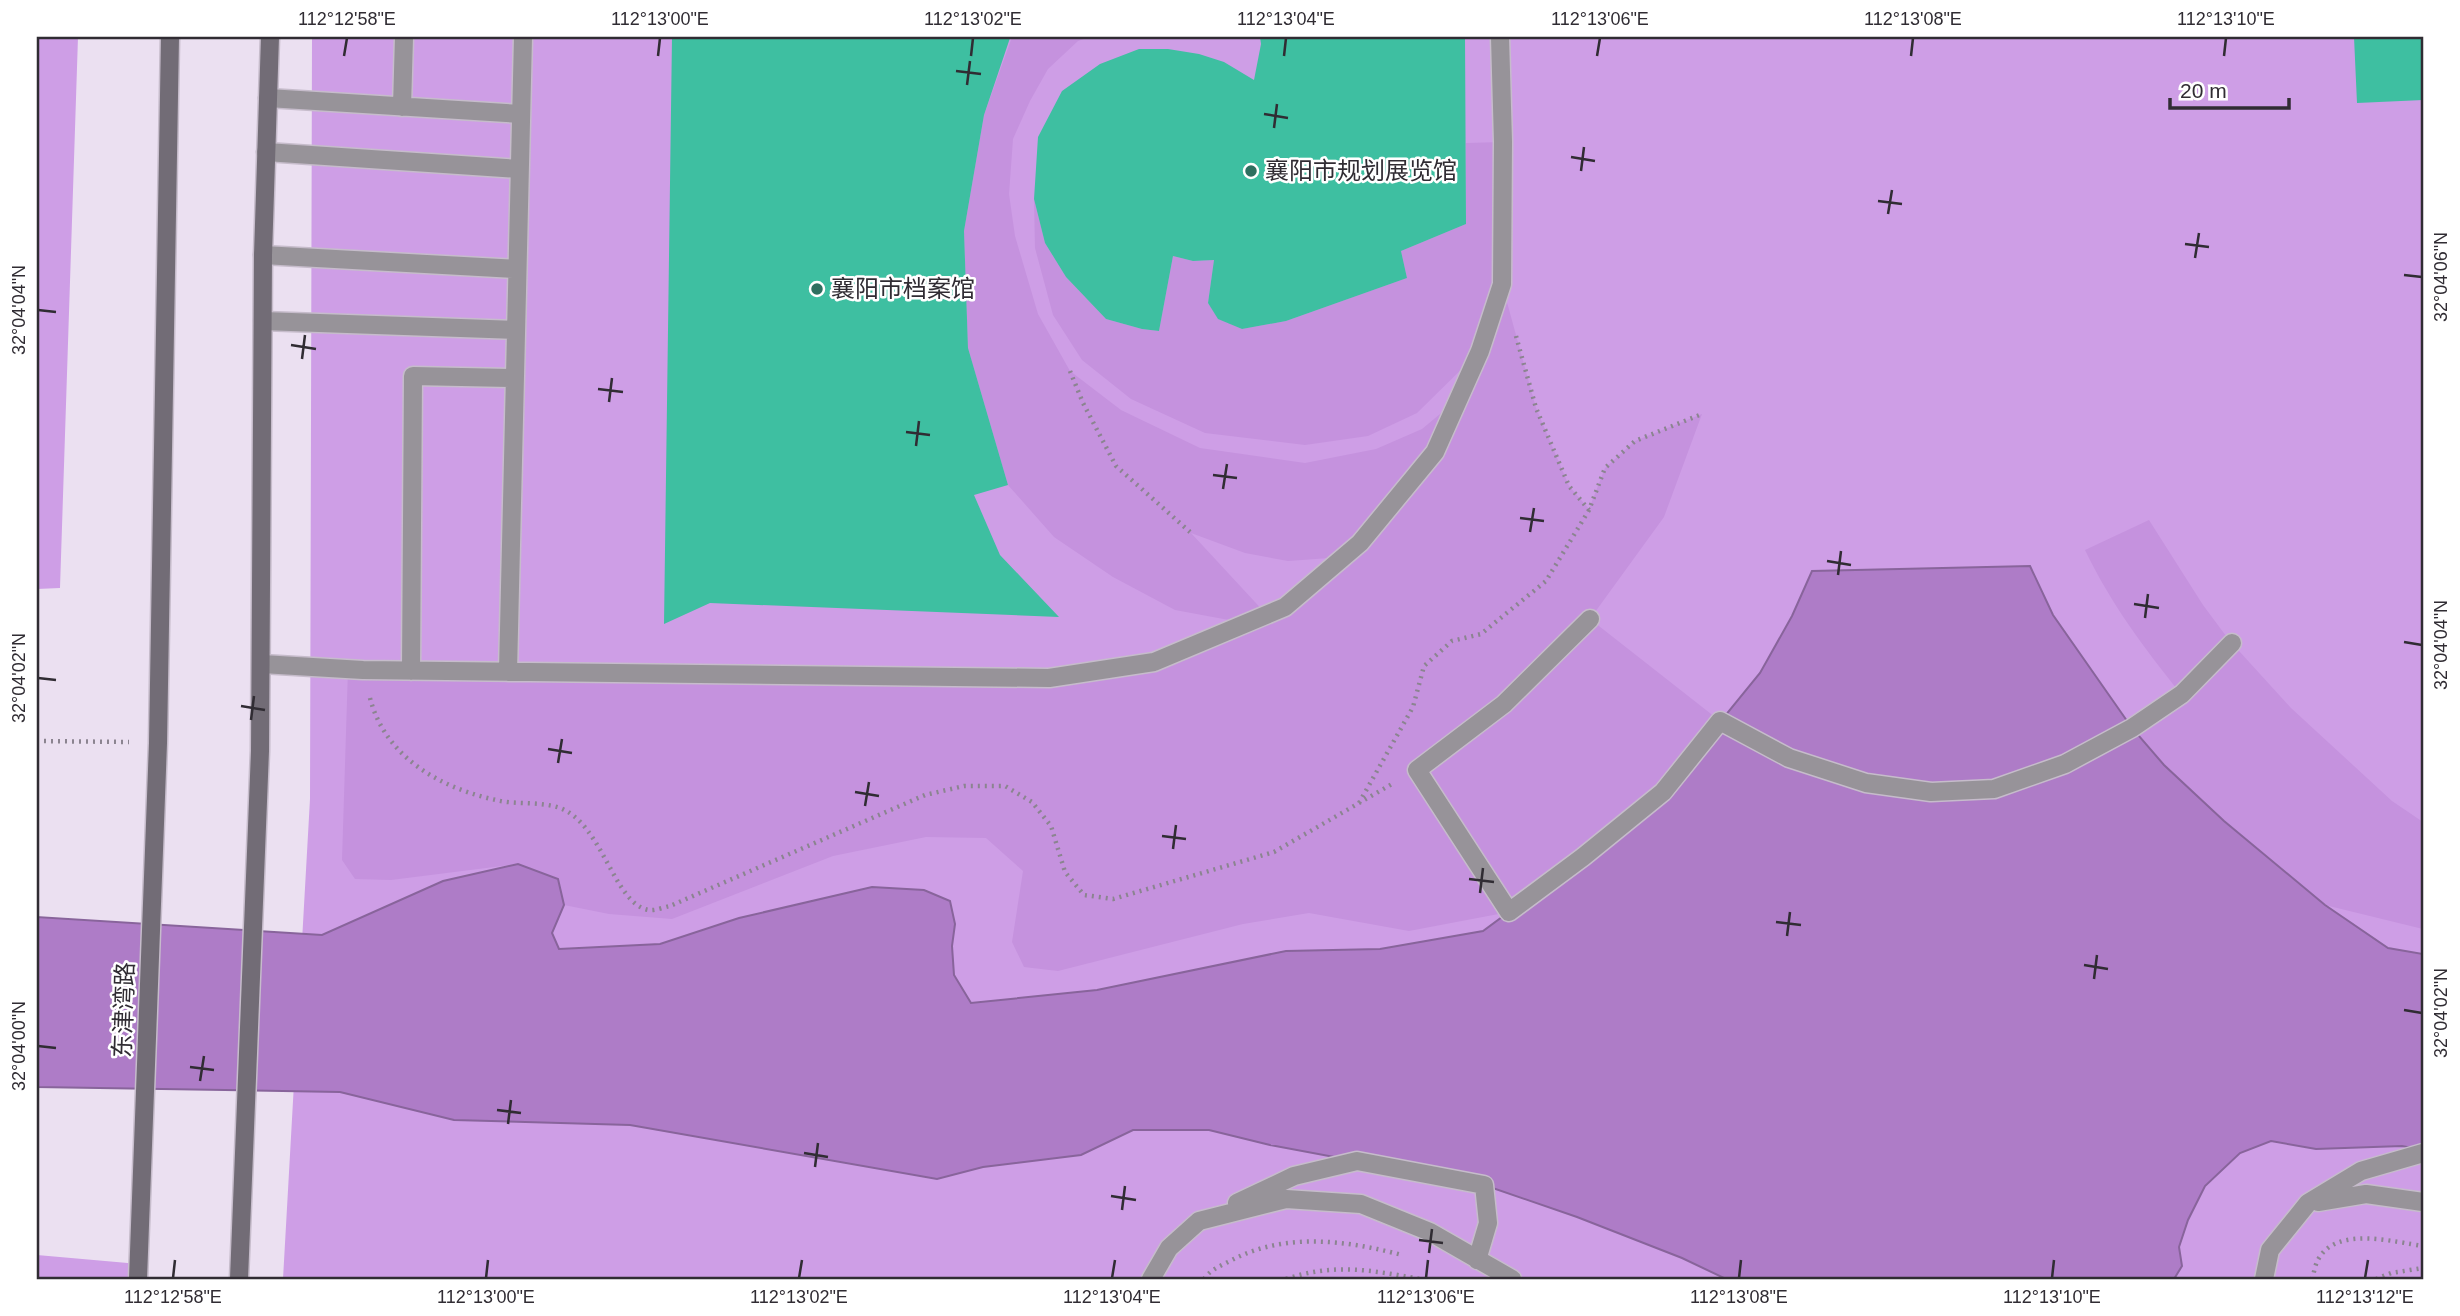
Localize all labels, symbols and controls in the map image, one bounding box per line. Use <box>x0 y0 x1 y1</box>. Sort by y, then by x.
text: 112°12'58"E <box>298 9 396 29</box>
text: 112°13'00"E <box>611 9 709 29</box>
text: 112°13'02"E <box>924 9 1022 29</box>
text: 112°13'04"E <box>1237 9 1335 29</box>
text: 112°13'06"E <box>1551 9 1649 29</box>
text: 112°13'08"E <box>1864 9 1962 29</box>
text: 112°13'10"E <box>2177 9 2275 29</box>
scale bar <box>2170 66 2288 110</box>
text: 20 m <box>2180 79 2227 102</box>
place label: 襄阳市规划展览馆 <box>1265 157 1457 184</box>
marker: 襄阳市规划展览馆 <box>1243 163 1259 179</box>
text: 32°04'06"N <box>2431 232 2451 322</box>
text: 32°04'04"N <box>9 265 29 355</box>
place label: 襄阳市档案馆 <box>831 275 975 302</box>
marker: 襄阳市档案馆 <box>809 281 825 297</box>
text: 32°04'04"N <box>2431 600 2451 690</box>
text: 32°04'02"N <box>9 633 29 723</box>
street label: 东津湾路 <box>108 962 139 1058</box>
text: 32°04'02"N <box>2431 968 2451 1058</box>
text: 32°04'00"N <box>9 1001 29 1091</box>
text: 112°12'58"E <box>124 1287 222 1307</box>
text: 112°13'00"E <box>437 1287 535 1307</box>
text: 112°13'02"E <box>750 1287 848 1307</box>
text: 112°13'04"E <box>1063 1287 1161 1307</box>
text: 112°13'06"E <box>1377 1287 1475 1307</box>
text: 112°13'08"E <box>1690 1287 1788 1307</box>
text: 112°13'10"E <box>2003 1287 2101 1307</box>
text: 112°13'12"E <box>2316 1287 2414 1307</box>

